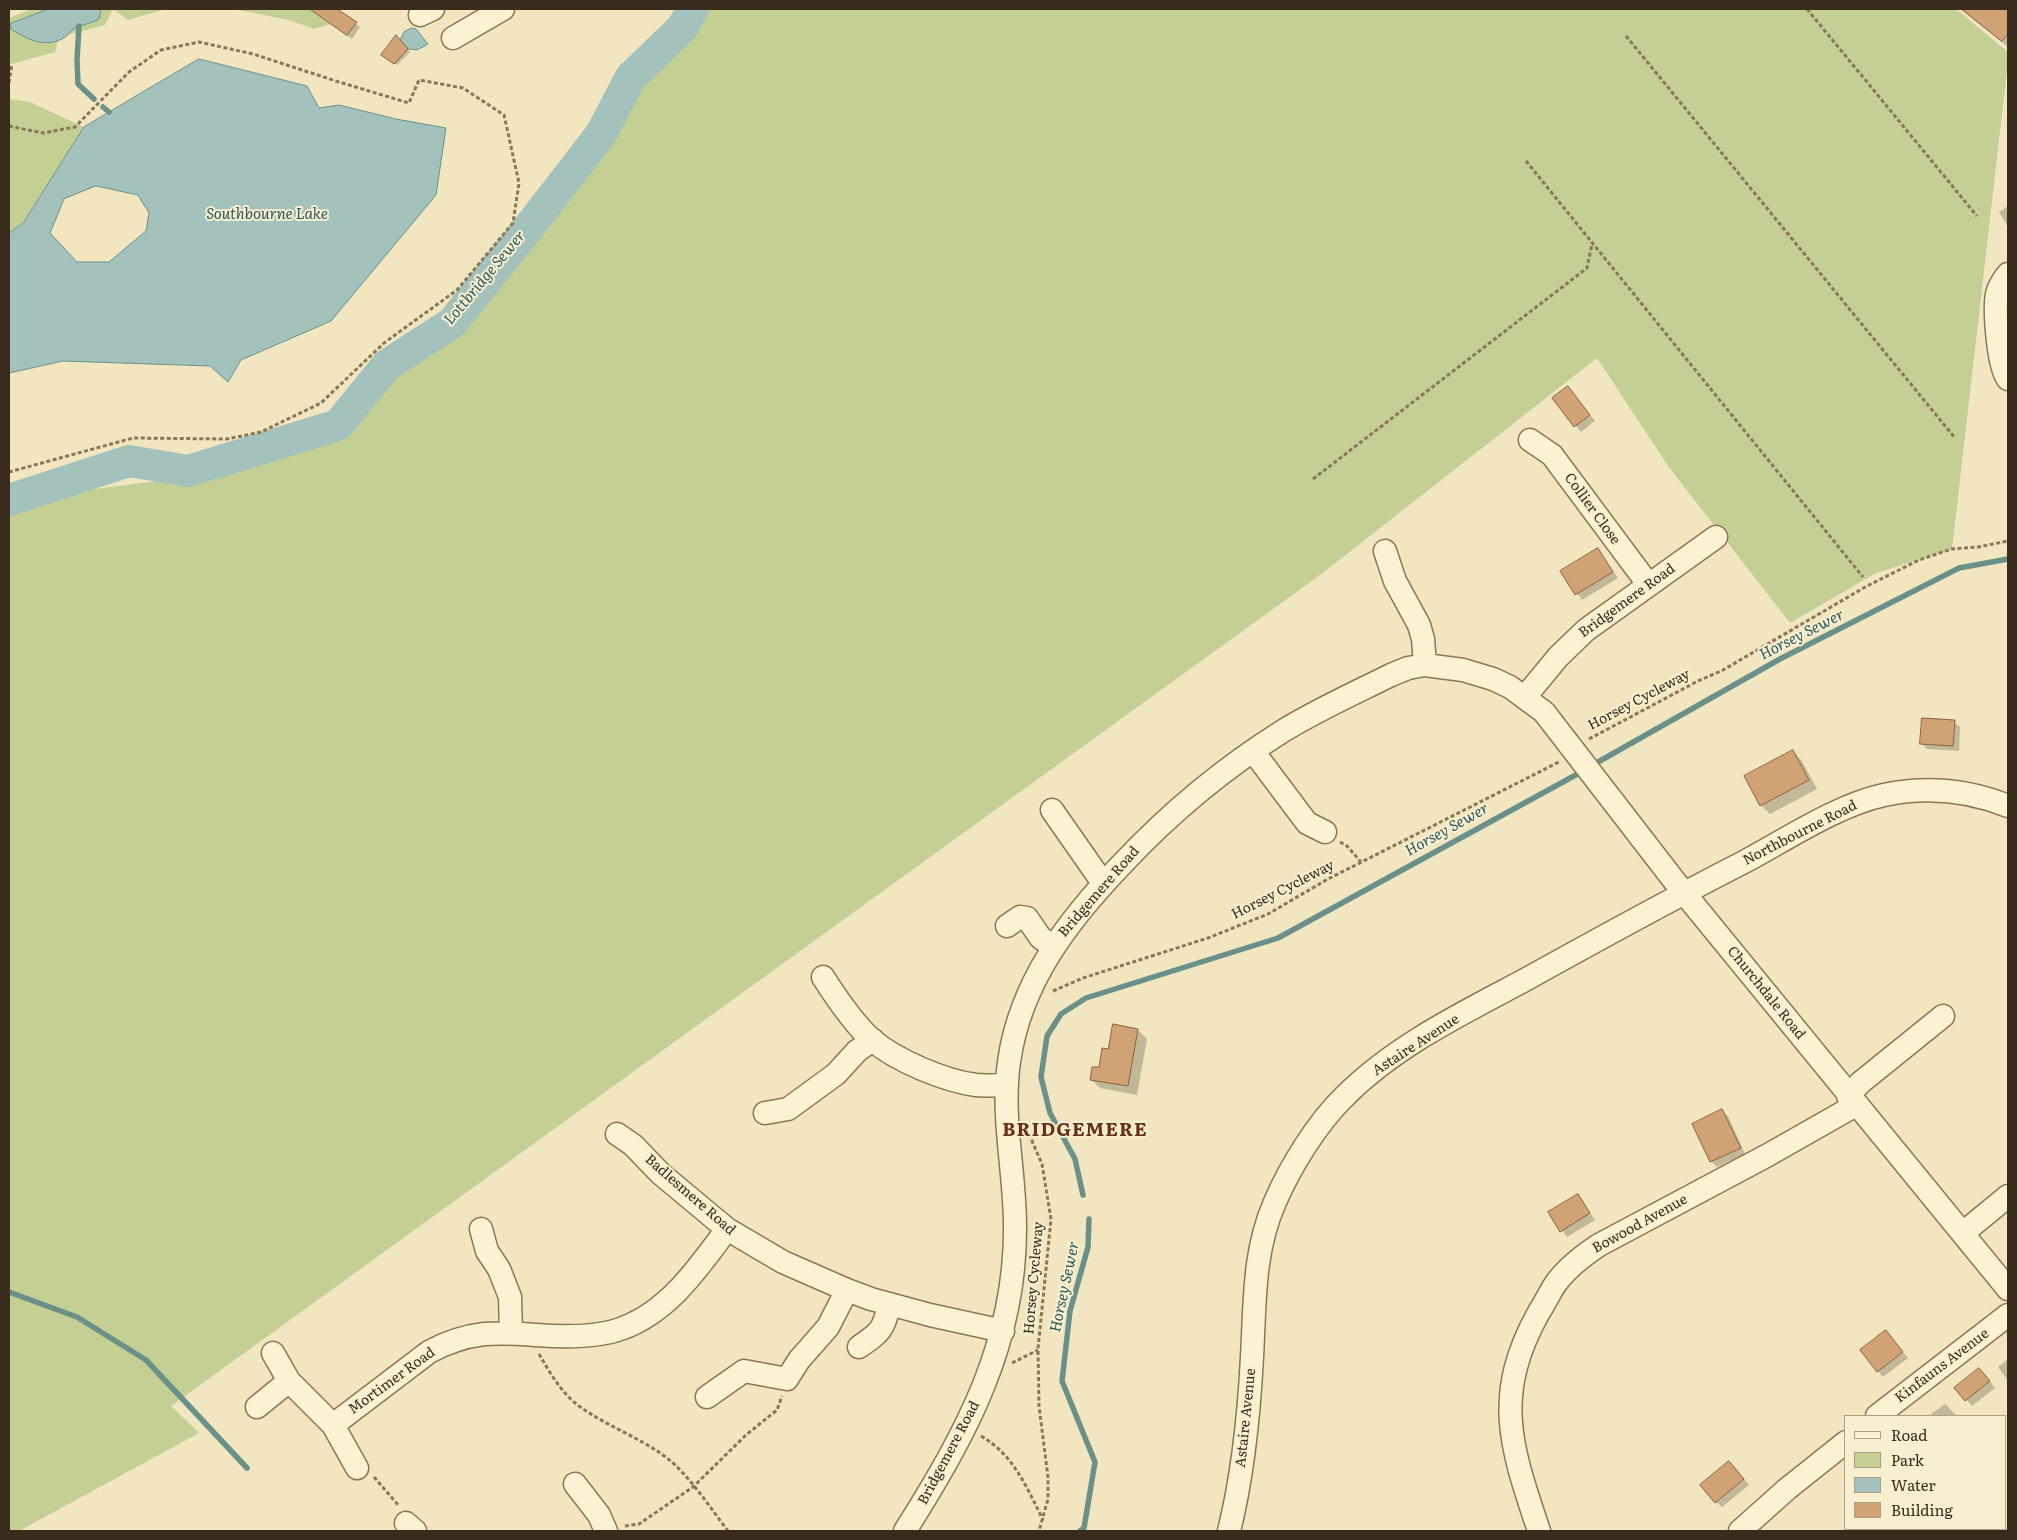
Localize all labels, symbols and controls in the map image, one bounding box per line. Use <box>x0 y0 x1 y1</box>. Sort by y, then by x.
water label: Southbourne Lake <box>206 206 328 224</box>
water label: Lottbridge Sewer <box>441 227 529 329</box>
street label: Collier Close <box>1560 470 1624 548</box>
street label: Bridgemere Road <box>1576 560 1678 642</box>
water label: Horsey Sewer <box>1757 606 1847 664</box>
street label: Horsey Cycleway <box>1585 666 1693 734</box>
street label: Northbourne Road <box>1740 797 1860 869</box>
water label: Horsey Sewer <box>1402 800 1492 860</box>
street label: Bridgemere Road <box>1055 843 1143 941</box>
street label: Horsey Cycleway <box>1229 857 1337 923</box>
street label: Churchdale Road <box>1723 943 1809 1043</box>
street label: Astaire Avenue <box>1370 1011 1462 1079</box>
district label: BRIDGEMERE <box>1001 1119 1149 1141</box>
street label: Badlesmere Road <box>641 1151 739 1239</box>
street label: Bowood Avenue <box>1590 1191 1690 1257</box>
street label: Horsey Cycleway <box>1021 1221 1047 1335</box>
water label: Horsey Sewer <box>1047 1240 1083 1334</box>
street label: Kinfauns Avenue <box>1892 1325 1992 1407</box>
street label: Mortimer Road <box>345 1344 439 1418</box>
street label: Astaire Avenue <box>1232 1367 1260 1469</box>
street label: Bridgemere Road <box>915 1398 983 1508</box>
legend <box>1844 1415 2007 1530</box>
text: Road <box>1891 1423 1927 1446</box>
text: Park <box>1891 1448 1924 1471</box>
text: Water <box>1891 1473 1936 1496</box>
text: Building <box>1891 1498 1953 1521</box>

